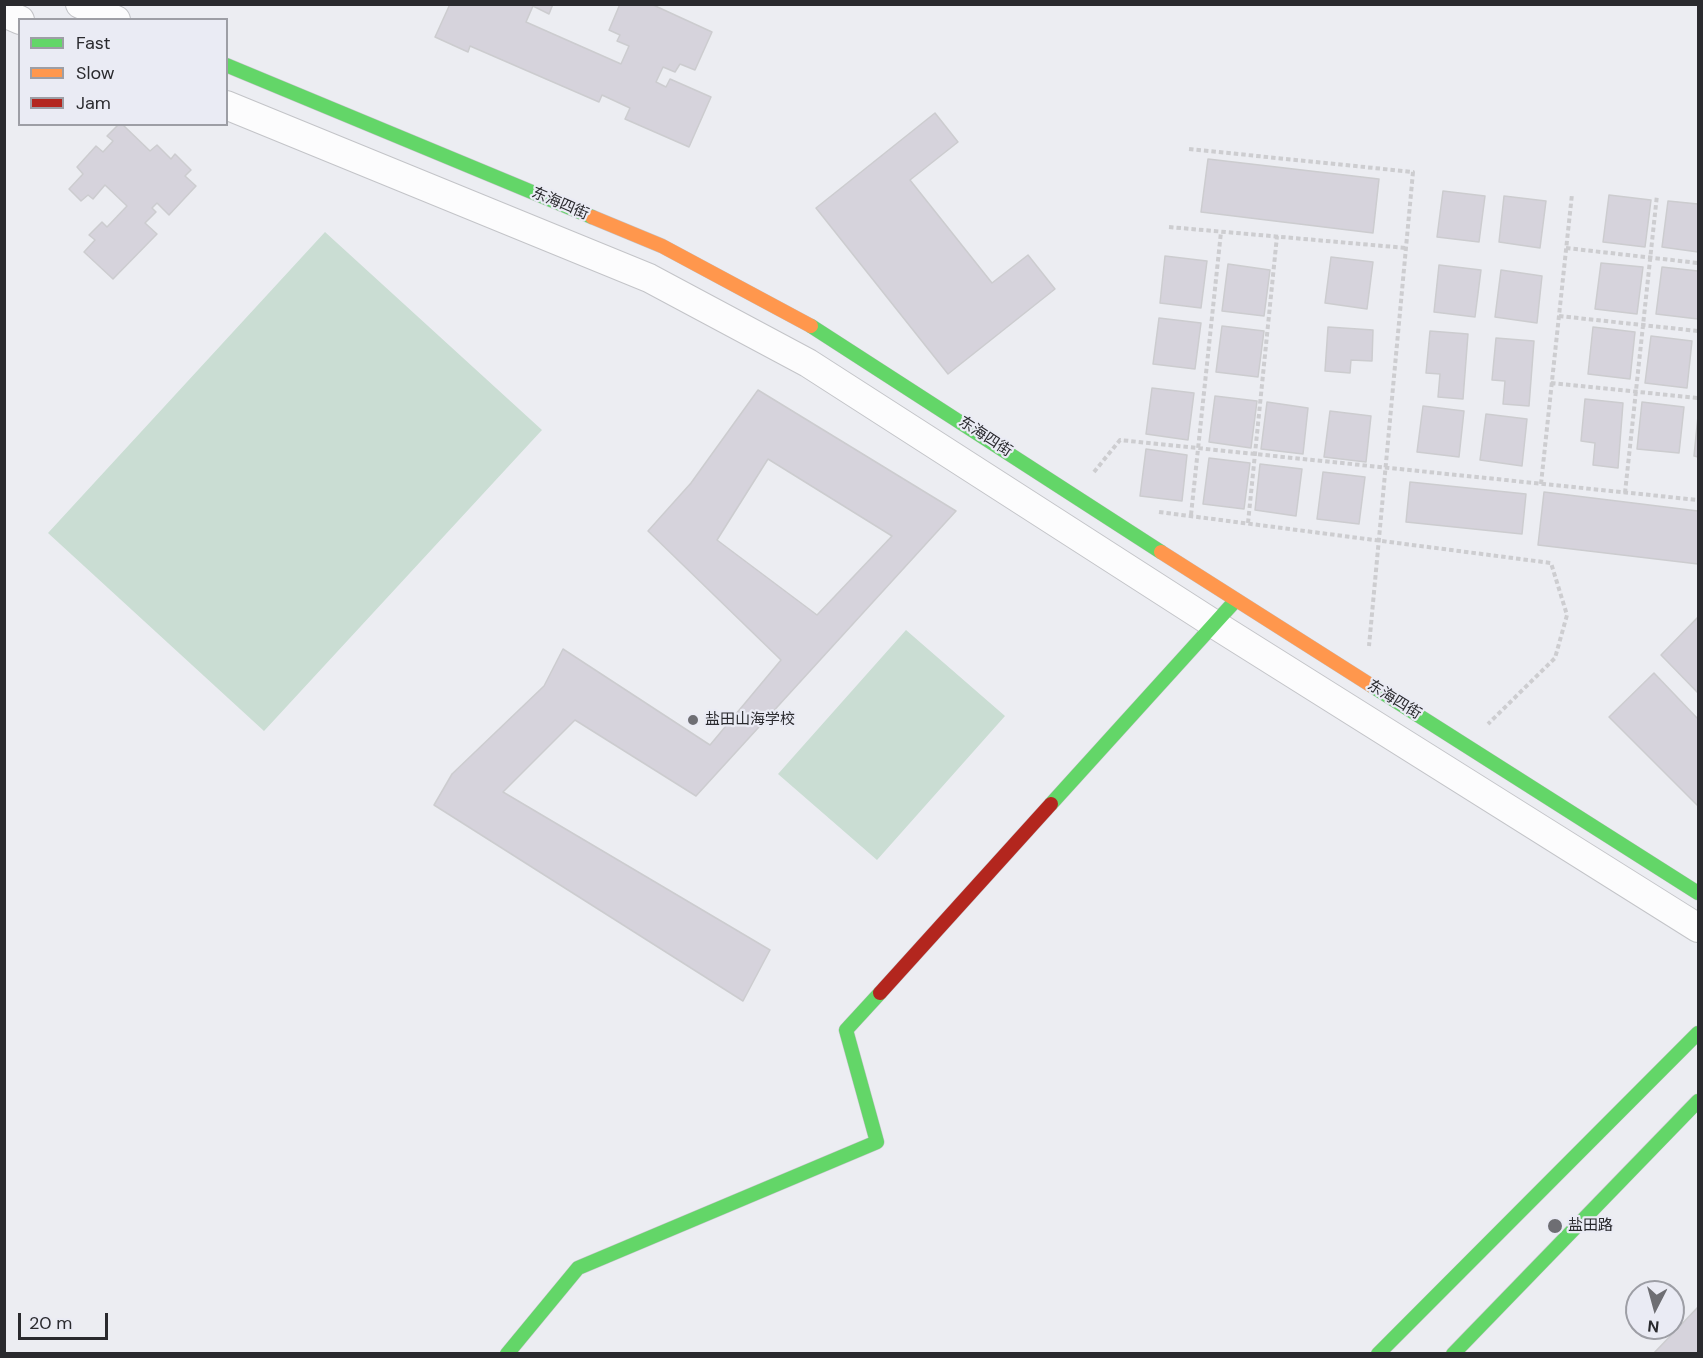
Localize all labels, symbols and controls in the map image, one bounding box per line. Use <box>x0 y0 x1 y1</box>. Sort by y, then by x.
legend <box>18 18 228 126</box>
text: Fast <box>76 31 111 55</box>
text: Slow <box>76 61 115 85</box>
text: Jam <box>76 91 111 115</box>
street label: 东海四街 <box>529 184 591 224</box>
street label: 东海四街 <box>955 413 1015 461</box>
street label: 东海四街 <box>1364 676 1424 724</box>
place label: 盐田山海学校 <box>705 711 795 729</box>
marker: 盐田山海学校 <box>686 713 700 727</box>
marker: 盐田路 <box>1546 1217 1564 1235</box>
place label: 盐田路 <box>1568 1217 1613 1235</box>
north arrow <box>1625 1280 1685 1340</box>
scale bar <box>21 1301 111 1339</box>
text: 20 m <box>29 1311 72 1335</box>
text: N <box>1646 1315 1660 1337</box>

